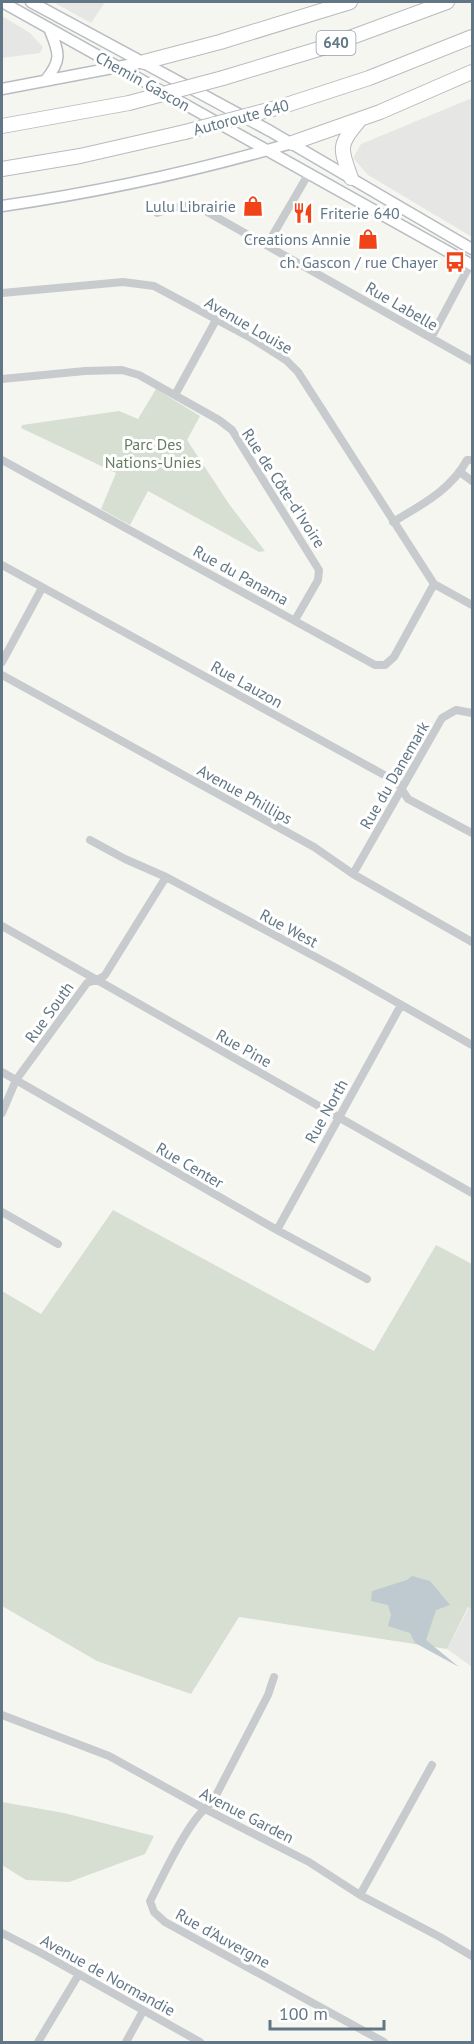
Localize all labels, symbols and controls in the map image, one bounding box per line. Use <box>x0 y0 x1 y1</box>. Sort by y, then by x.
road number: 640 <box>316 31 356 55</box>
street label: Chemin Gascon <box>92 47 194 115</box>
street label: Autoroute 640 <box>191 95 291 139</box>
shop icon: Lulu Librairie <box>241 194 265 218</box>
place label: Lulu Librairie <box>145 196 236 216</box>
restaurant icon: Friterie 640 <box>291 201 315 225</box>
place label: Friterie 640 <box>320 203 400 223</box>
shop icon: Creations Annie <box>356 227 380 251</box>
place label: Creations Annie <box>244 229 351 249</box>
bus stop icon: ch. Gascon / rue Chayer <box>443 250 467 274</box>
place label: ch. Gascon / rue Chayer <box>280 252 439 272</box>
street label: Rue Labelle <box>362 277 442 335</box>
street label: Avenue Louise <box>202 292 296 358</box>
street label: Rue de Côte-d'Ivoire <box>238 425 330 551</box>
park label: Parc Des Nations-Unies <box>105 434 202 472</box>
street label: Rue du Panama <box>190 541 292 609</box>
street label: Rue Lauzon <box>208 656 286 712</box>
street label: Rue du Danemark <box>355 717 433 832</box>
street label: Avenue Phillips <box>194 760 296 828</box>
street label: Rue West <box>257 904 322 952</box>
street label: Rue South <box>20 978 78 1046</box>
street label: Rue Pine <box>213 1025 275 1071</box>
street label: Rue North <box>300 1076 352 1146</box>
street label: Rue Center <box>153 1138 228 1193</box>
street label: Avenue Garden <box>197 1783 297 1847</box>
street label: Rue d'Auvergne <box>172 1904 274 1972</box>
street label: Avenue de Normandie <box>37 1930 179 2020</box>
scale bar <box>270 1993 384 2031</box>
text: 100 m <box>279 2002 328 2025</box>

